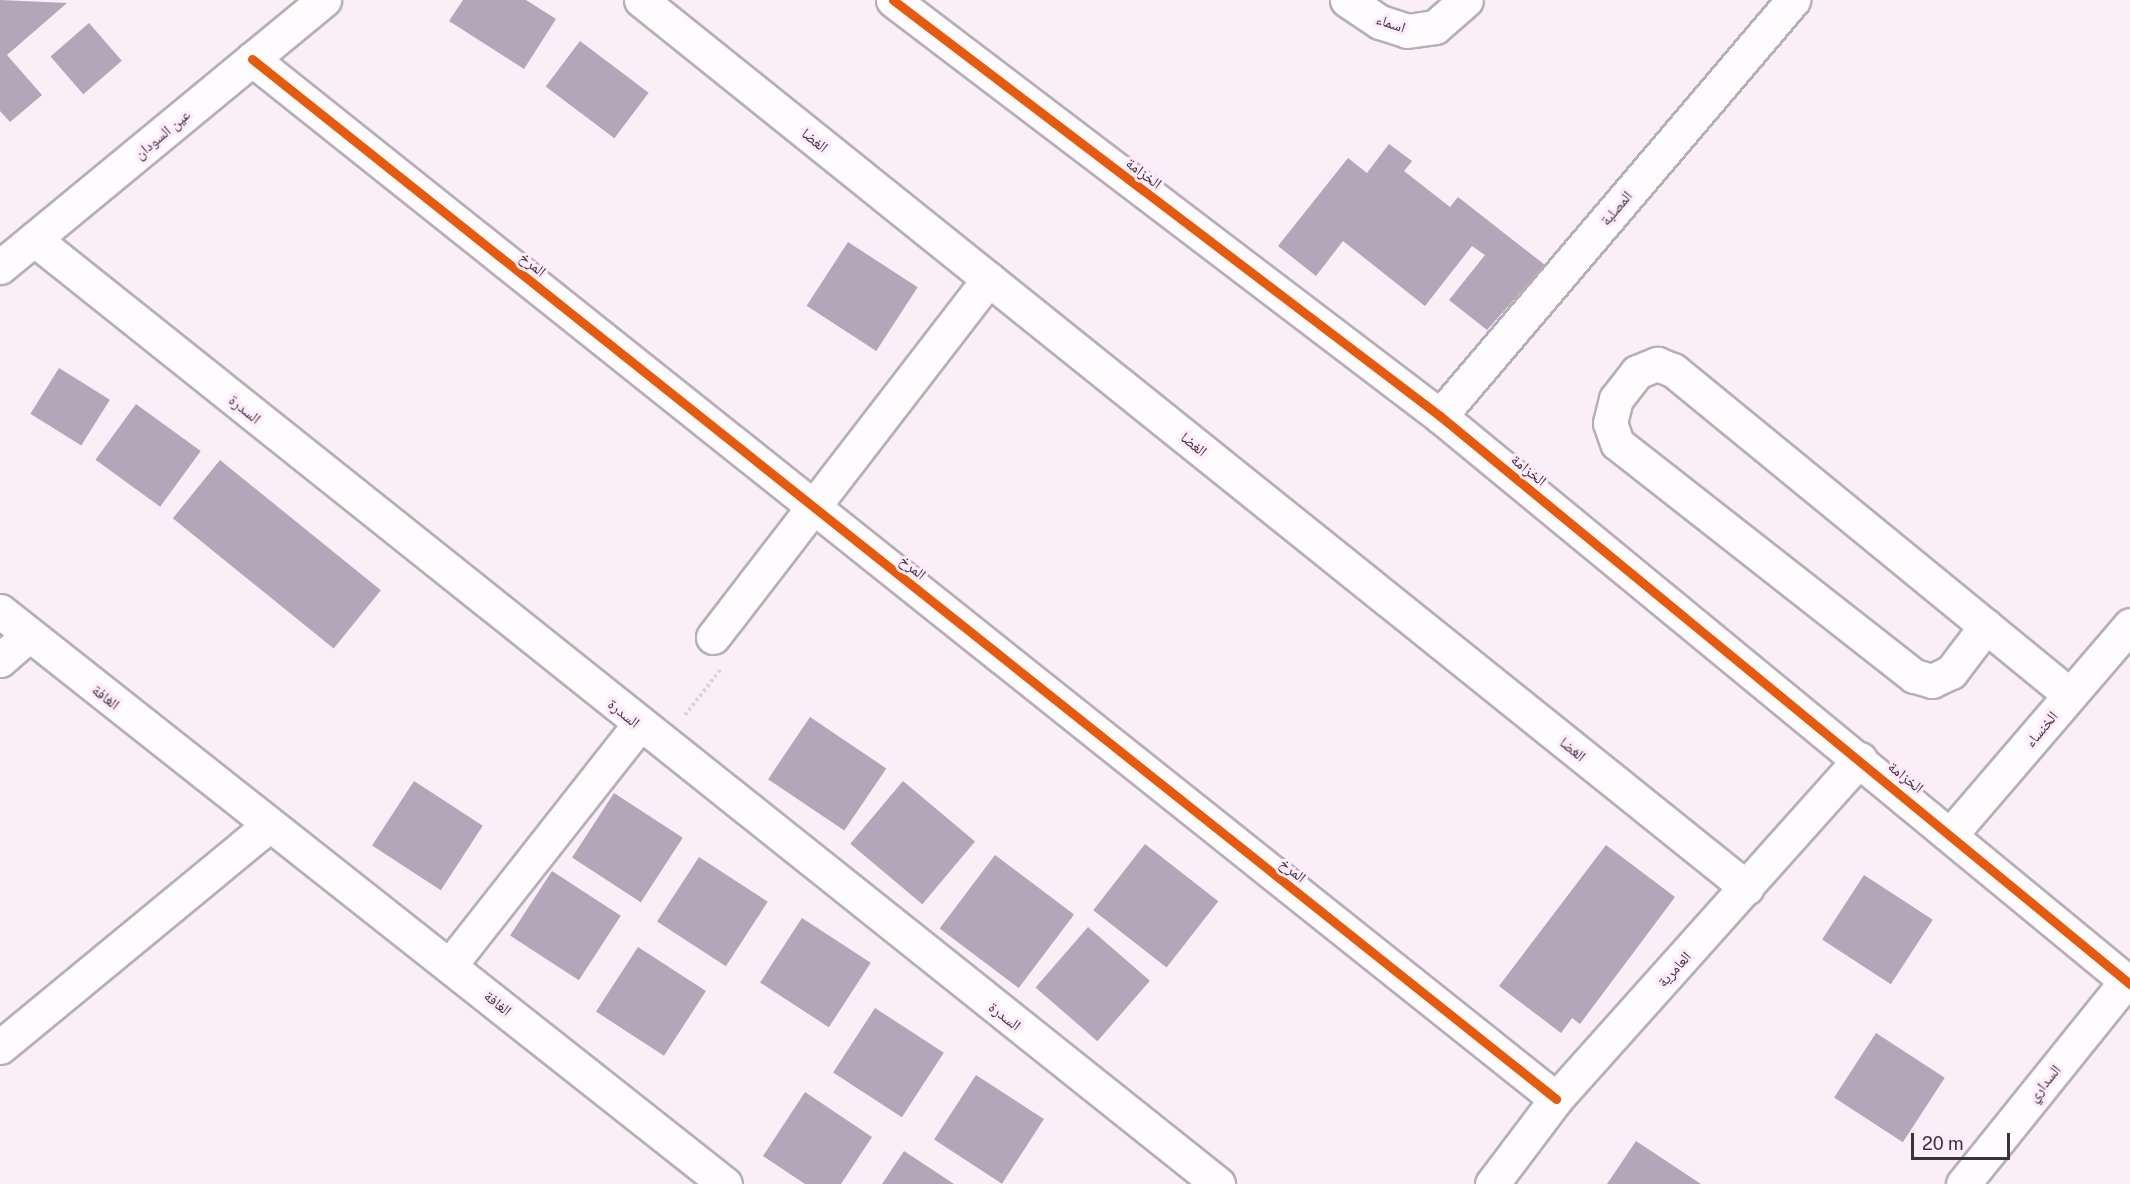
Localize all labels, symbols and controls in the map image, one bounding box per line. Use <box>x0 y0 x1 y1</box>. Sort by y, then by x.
street label: اسماء <box>1374 10 1408 36</box>
street label: عين السودان <box>130 105 194 163</box>
street label: الغضا <box>798 124 832 156</box>
street label: الخزامة <box>1123 154 1165 192</box>
street label: المصلبة <box>1596 187 1636 229</box>
street label: المرخ <box>516 248 550 280</box>
street label: السدرة <box>225 391 265 427</box>
street label: الغضا <box>1177 428 1211 460</box>
street label: الخزامة <box>1508 450 1550 490</box>
street label: المرخ <box>896 551 930 583</box>
street label: الغافة <box>89 681 123 713</box>
street label: السدرة <box>604 695 644 731</box>
street label: الخنساء <box>2021 707 2061 751</box>
street label: الغضا <box>1556 733 1590 765</box>
street label: الخزامة <box>1885 757 1927 797</box>
street label: المرخ <box>1276 854 1310 886</box>
street label: العامرية <box>1653 948 1695 990</box>
street label: الغافة <box>481 987 515 1019</box>
street label: السدرة <box>985 998 1025 1034</box>
street label: السداري <box>2024 1061 2064 1105</box>
scale bar <box>1914 1121 2013 1159</box>
text: 20 m <box>1922 1133 1964 1154</box>

